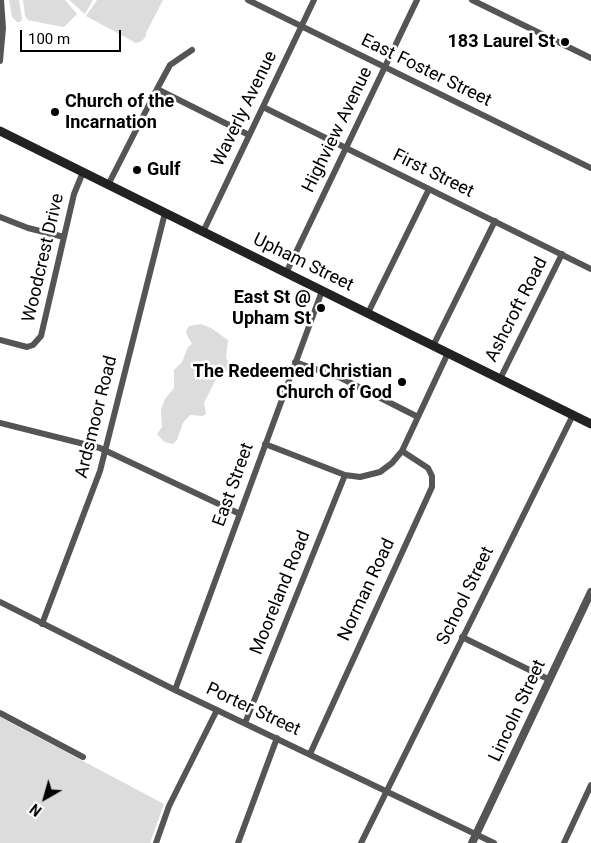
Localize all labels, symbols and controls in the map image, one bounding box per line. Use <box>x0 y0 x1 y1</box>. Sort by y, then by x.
scale bar <box>22 20 124 52</box>
text: 100 m <box>28 30 70 48</box>
street label: East Foster Street <box>357 30 495 112</box>
place label: 183 Laurel St <box>448 31 555 53</box>
marker: 183 Laurel St <box>559 36 571 48</box>
street label: Waverly Avenue <box>208 48 282 170</box>
street label: Highview Avenue <box>298 64 378 196</box>
place label: Church of the Incarnation <box>65 91 174 134</box>
marker: Church of the Incarnation <box>49 106 61 118</box>
street label: First Street <box>389 145 477 203</box>
place label: Gulf <box>147 159 181 181</box>
marker: Gulf <box>131 164 143 176</box>
street label: Woodcrest Drive <box>19 192 69 324</box>
street label: Upham Street <box>249 229 357 297</box>
street label: Ashcroft Road <box>481 254 553 366</box>
place label: East St @ Upham St <box>232 287 311 330</box>
marker: East St @ Upham St <box>315 302 327 314</box>
street label: Ardsmoor Road <box>71 354 123 480</box>
place label: The Redeemed Christian Church of God <box>193 361 392 404</box>
marker: The Redeemed Christian Church of God <box>396 376 408 388</box>
street label: East Street <box>209 440 259 530</box>
street label: Mooreland Road <box>246 528 316 658</box>
street label: Norman Road <box>334 535 400 645</box>
street label: School Street <box>433 543 499 649</box>
street label: Lincoln Street <box>485 657 551 765</box>
street label: Porter Street <box>202 679 304 741</box>
north arrow <box>20 773 70 823</box>
text: N <box>27 800 45 819</box>

